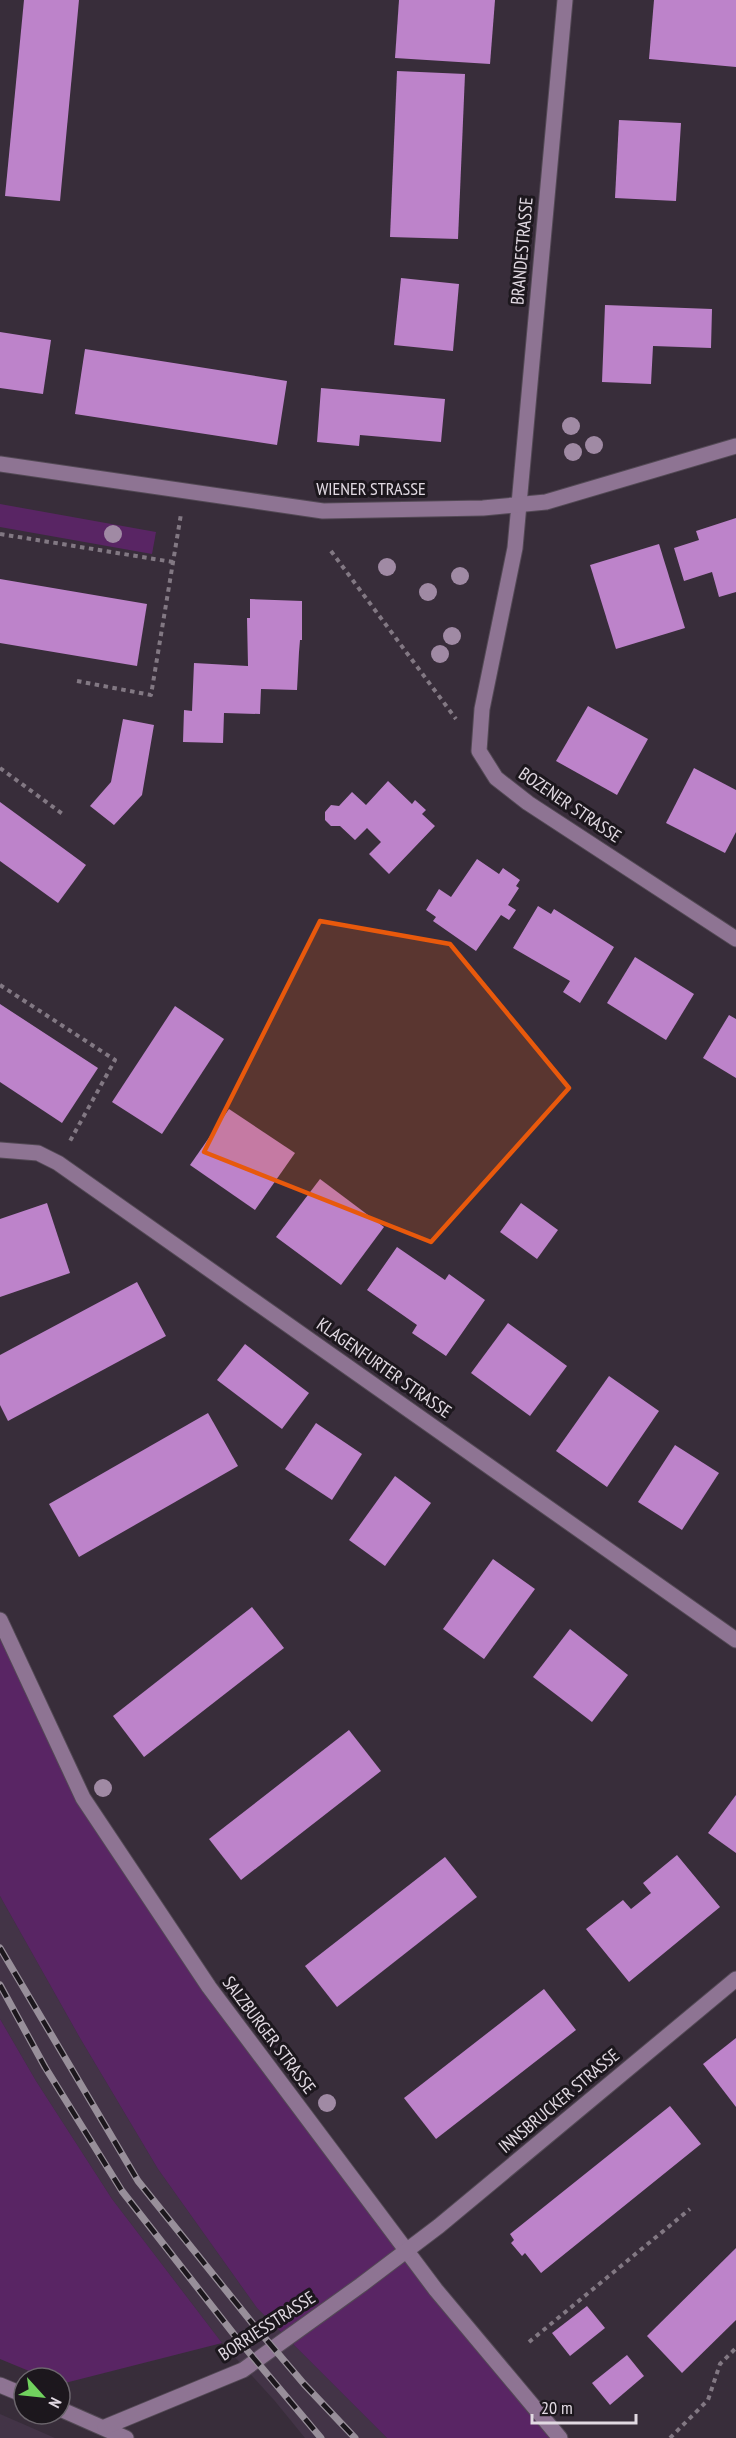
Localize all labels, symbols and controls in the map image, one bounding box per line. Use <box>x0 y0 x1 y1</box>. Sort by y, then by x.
street label: BRANDESTRASSE <box>505 196 538 306</box>
street label: WIENER STRASSE <box>316 477 426 500</box>
street label: BOZENER STRASSE <box>514 762 626 847</box>
street label: KLAGENFURTER STRASSE <box>312 1312 456 1423</box>
street label: SALZBURGER STRASSE <box>218 1971 321 2098</box>
street label: INNSBRUCKER STRASSE <box>494 2043 624 2158</box>
street label: BORRIESSTRASSE <box>214 2286 319 2365</box>
north arrow <box>12 2366 72 2426</box>
scale bar <box>532 2387 636 2425</box>
text: N <box>44 2394 66 2411</box>
text: 20 m <box>541 2396 573 2419</box>

